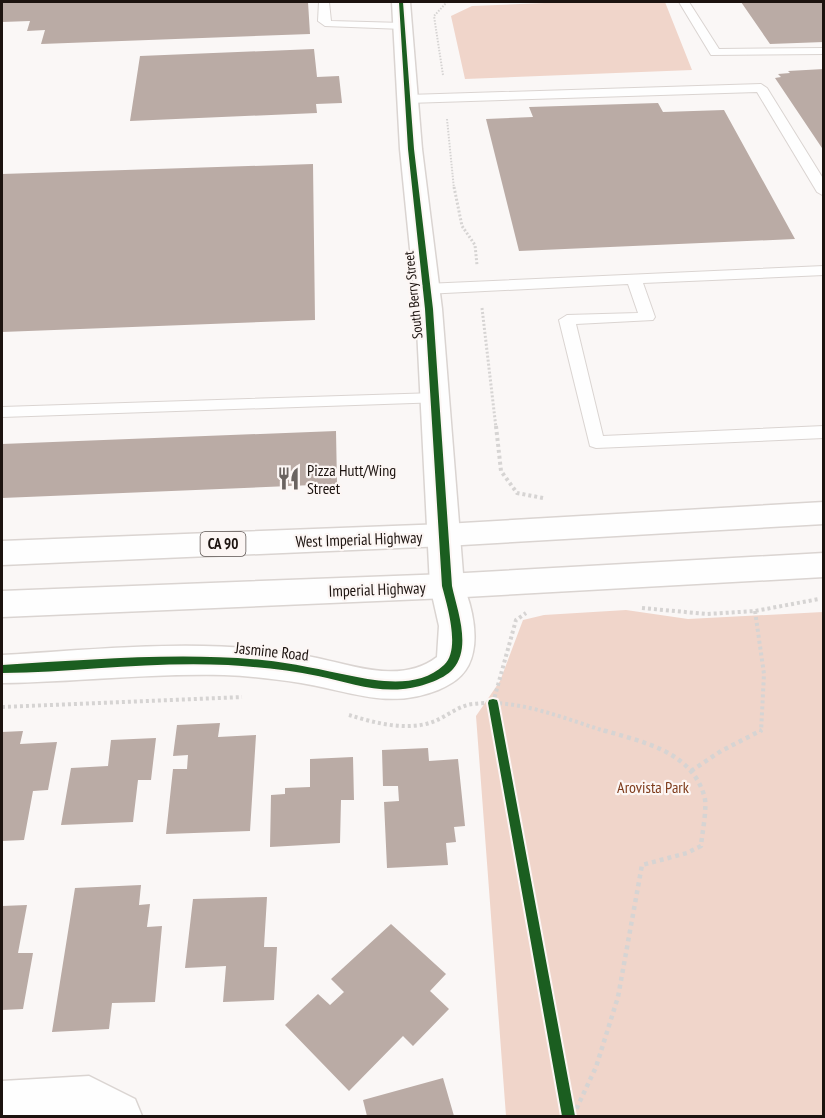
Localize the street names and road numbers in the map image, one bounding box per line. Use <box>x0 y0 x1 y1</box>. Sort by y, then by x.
street label: South Berry Street <box>399 250 427 340</box>
street label: West Imperial Highway <box>295 527 423 551</box>
road number: CA 90 <box>200 532 246 556</box>
street label: Imperial Highway <box>328 577 426 601</box>
street label: Jasmine Road <box>233 637 310 665</box>

